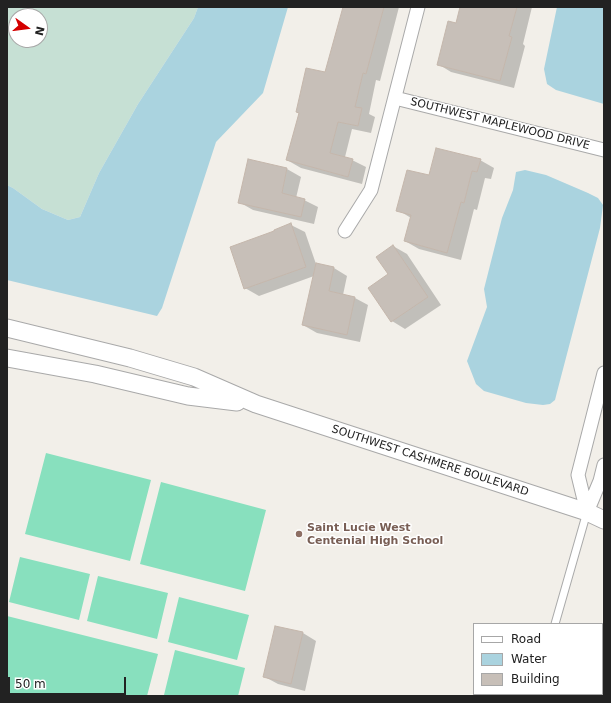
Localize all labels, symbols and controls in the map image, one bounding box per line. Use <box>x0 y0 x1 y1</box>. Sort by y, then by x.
north arrow <box>8 8 48 48</box>
text: N <box>32 25 47 37</box>
street label: SOUTHWEST MAPLEWOOD DRIVE <box>409 95 591 153</box>
street label: SOUTHWEST CASHMERE BOULEVARD <box>330 423 530 499</box>
place label: Saint Lucie West Centenial High School <box>307 521 443 547</box>
marker: Saint Lucie West Centenial High School <box>294 529 304 539</box>
legend <box>473 623 603 695</box>
text: Road <box>511 632 541 646</box>
text: Water <box>511 652 546 666</box>
scale bar <box>10 669 128 695</box>
text: Building <box>511 672 560 686</box>
text: 50 m <box>15 677 46 691</box>

